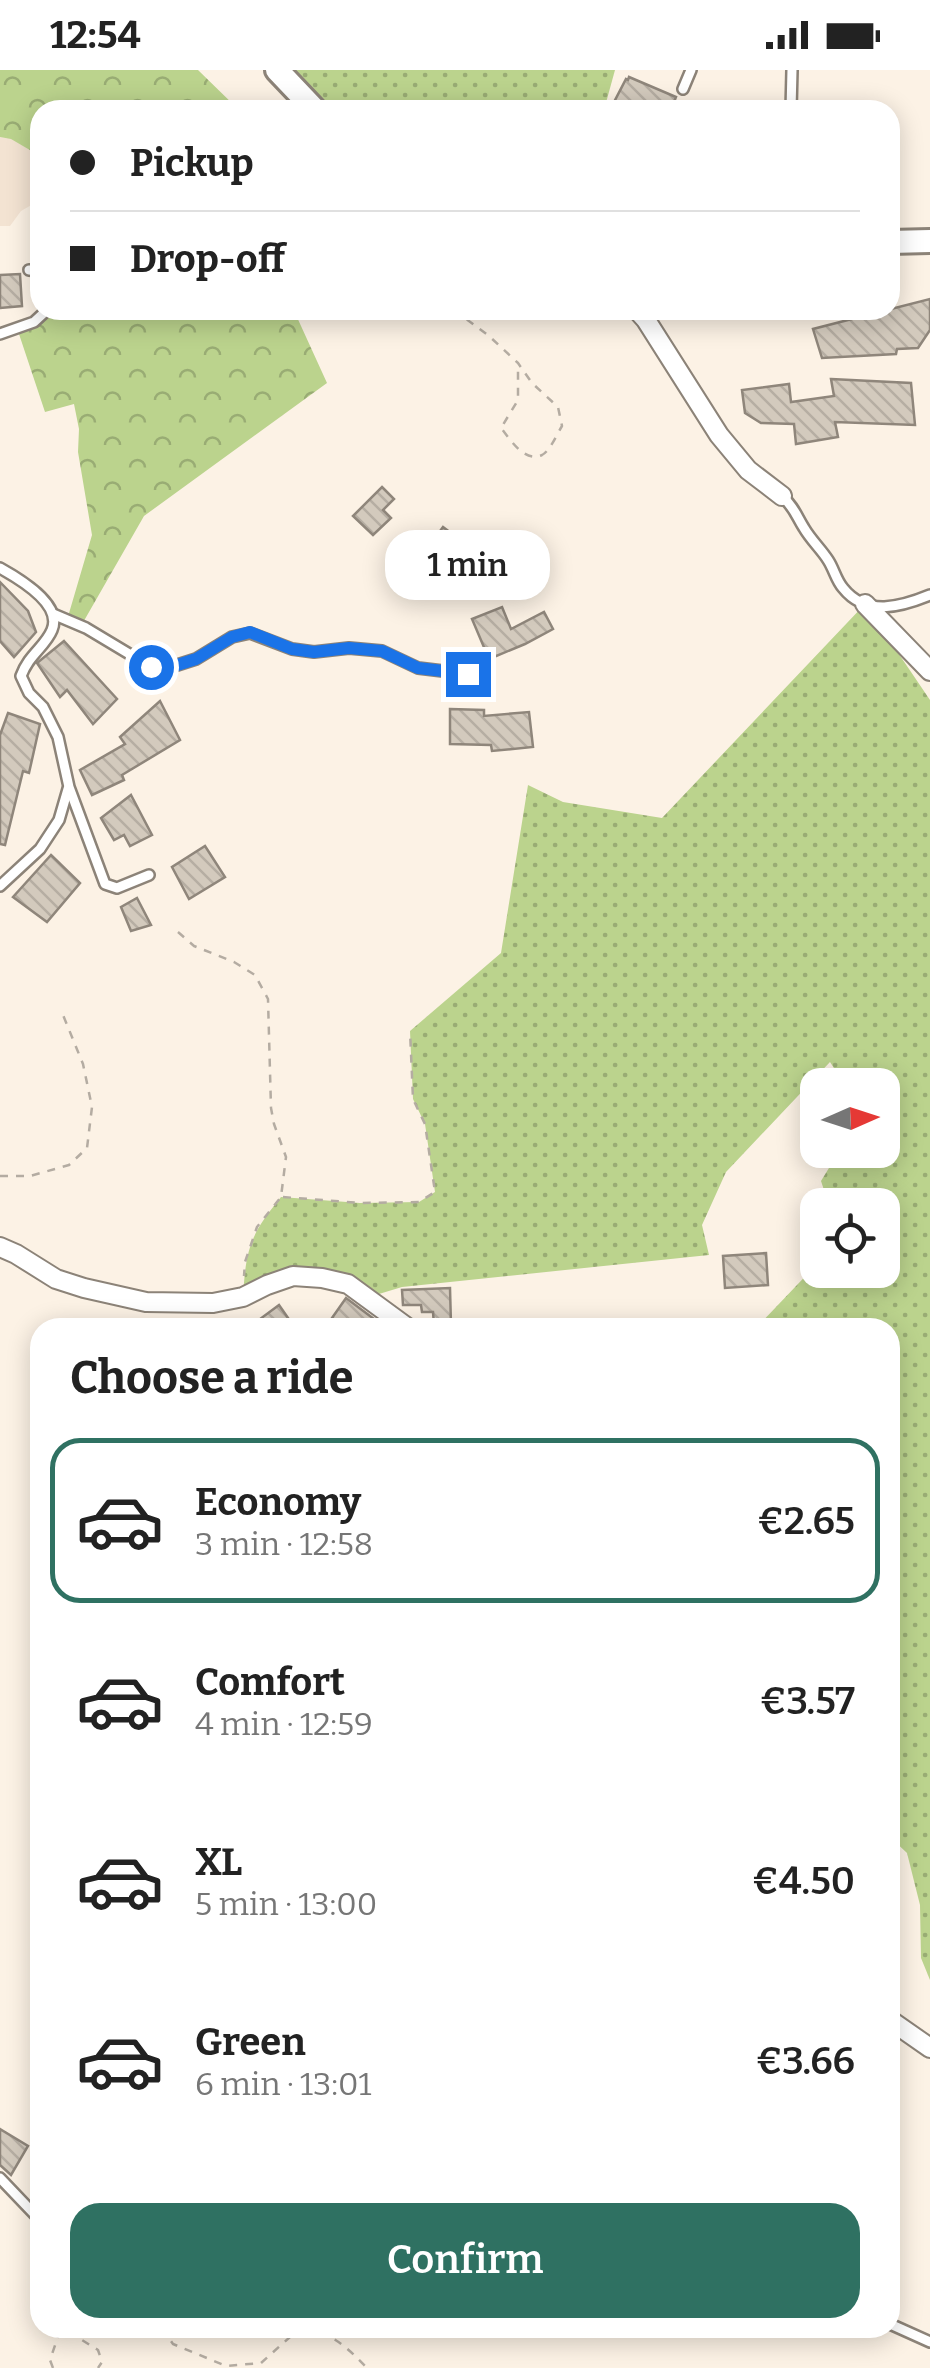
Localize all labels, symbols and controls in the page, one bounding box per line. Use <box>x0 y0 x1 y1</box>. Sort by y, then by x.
text: 12:54 <box>50 12 141 58</box>
text: Pickup <box>130 140 254 186</box>
text: Drop-off <box>130 236 285 282</box>
callout: 1 min <box>386 529 550 599</box>
text: 1 min <box>427 546 508 584</box>
route start <box>129 645 174 690</box>
route end <box>446 652 491 697</box>
north arrow <box>800 1068 900 1168</box>
map controls <box>800 1068 900 1288</box>
button: locate <box>800 1188 900 1288</box>
text: Choose a ride <box>70 1351 353 1405</box>
icon: car <box>75 1476 165 1566</box>
text: Economy <box>195 1479 361 1525</box>
text: €2.65 <box>757 1498 855 1544</box>
text: 3 min · 12:58 <box>195 1525 373 1563</box>
icon: car <box>75 1656 165 1746</box>
text: Comfort <box>195 1659 345 1705</box>
text: €3.57 <box>760 1678 855 1724</box>
text: 4 min · 12:59 <box>195 1705 373 1743</box>
icon: car <box>75 1836 165 1926</box>
text: XL <box>195 1839 242 1885</box>
text: €4.50 <box>752 1858 855 1904</box>
text: 5 min · 13:00 <box>195 1885 377 1923</box>
icon: car <box>75 2016 165 2106</box>
text: Green <box>195 2019 306 2065</box>
text: €3.66 <box>756 2038 855 2084</box>
text: 6 min · 13:01 <box>195 2065 371 2103</box>
button: Confirm <box>70 2203 860 2318</box>

